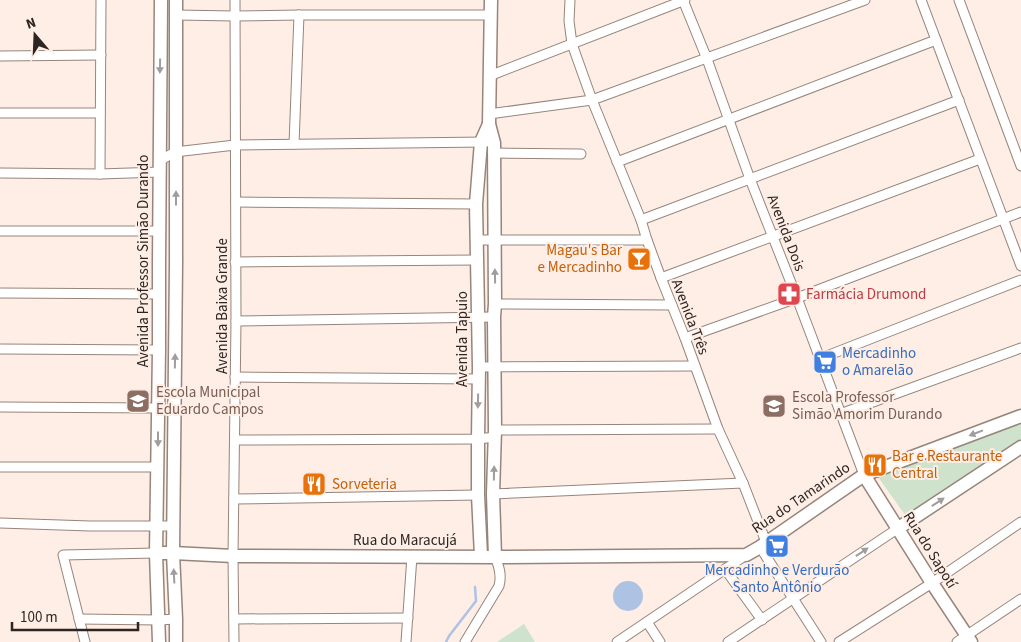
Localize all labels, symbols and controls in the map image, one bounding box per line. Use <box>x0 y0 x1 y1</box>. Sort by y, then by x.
north arrow <box>10 10 60 60</box>
text: N <box>23 13 39 35</box>
one-way arrow <box>156 58 164 74</box>
street label: Avenida Professor Simão Durando <box>133 155 154 367</box>
one-way arrow <box>172 190 180 206</box>
street label: Avenida Dois <box>762 192 810 274</box>
street label: Avenida Baixa Grande <box>212 238 233 374</box>
place label: Magau's Bar e Mercadinho <box>537 240 623 278</box>
bar icon: Magau's Bar e Mercadinho <box>626 246 652 272</box>
one-way arrow <box>490 267 498 283</box>
street label: Avenida Três <box>666 276 714 358</box>
pharmacy icon: Farmácia Drumond <box>776 281 802 307</box>
place label: Farmácia Drumond <box>806 284 926 305</box>
street label: Avenida Tapuio <box>452 291 473 387</box>
place label: Mercadinho o Amarelão <box>842 343 916 381</box>
supermarket icon: Mercadinho o Amarelão <box>812 349 838 375</box>
one-way arrow <box>171 353 179 369</box>
place label: Escola Municipal Eduardo Campos <box>156 382 264 420</box>
place label: Escola Professor Simão Amorim Durando <box>792 387 942 425</box>
school or university icon: Escola Municipal Eduardo Campos <box>125 388 151 414</box>
one-way arrow <box>474 393 482 409</box>
school or university icon: Escola Professor Simão Amorim Durando <box>761 393 787 419</box>
one-way arrow <box>968 430 983 437</box>
one-way arrow <box>154 431 162 447</box>
place label: Bar e Restaurante Central <box>892 446 1002 484</box>
restaurant icon: Bar e Restaurante Central <box>862 452 888 478</box>
street label: Rua do Tamarindo <box>748 457 854 539</box>
one-way arrow <box>490 465 498 481</box>
restaurant icon: Sorveteria <box>301 471 327 497</box>
place label: Sorveteria <box>332 474 397 495</box>
one-way arrow <box>931 497 945 507</box>
street label: Rua do Sapotí <box>898 507 963 594</box>
street label: Rua do Maracujá <box>353 530 457 551</box>
supermarket icon: Mercadinho e Verdurão Santo Antônio <box>764 533 790 559</box>
one-way arrow <box>855 547 869 557</box>
place label: Mercadinho e Verdurão Santo Antônio <box>705 560 849 598</box>
one-way arrow <box>169 568 177 584</box>
scale bar <box>12 600 139 632</box>
text: 100 m <box>20 607 58 628</box>

